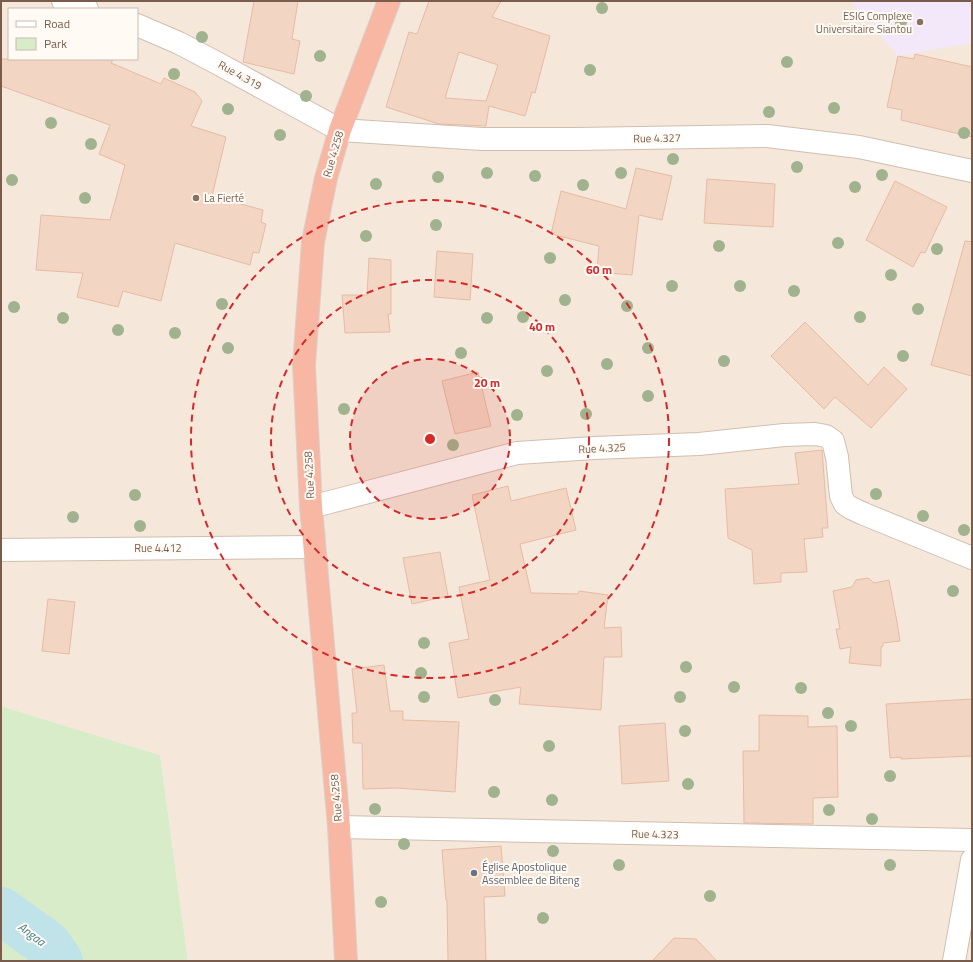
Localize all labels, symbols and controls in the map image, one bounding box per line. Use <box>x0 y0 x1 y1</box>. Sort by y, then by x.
legend <box>8 8 138 60</box>
place label: ESIG Complexe Universitaire Siantou <box>816 8 912 37</box>
text: Road <box>44 14 70 33</box>
marker: ESIG Complexe Universitaire Siantou <box>915 17 925 27</box>
text: Park <box>44 34 67 53</box>
street label: Rue 4.319 <box>215 56 265 94</box>
street label: Rue 4.258 <box>319 129 347 179</box>
street label: Rue 4.327 <box>633 130 681 146</box>
place label: La Fierté <box>204 190 245 206</box>
marker: La Fierté <box>191 193 201 203</box>
text: 60 m <box>586 260 612 279</box>
text: 40 m <box>529 317 555 336</box>
text: 20 m <box>474 373 500 392</box>
centre of rings <box>423 432 437 446</box>
street label: Rue 4.325 <box>578 439 626 457</box>
street label: Rue 4.258 <box>300 451 318 499</box>
street label: Rue 4.412 <box>134 540 182 556</box>
street label: Rue 4.258 <box>326 774 346 822</box>
street label: Rue 4.323 <box>631 826 679 842</box>
place label: Église Apostolique Assemblee de Biteng <box>482 859 580 888</box>
marker: Église Apostolique Assemblee de Biteng <box>469 868 479 878</box>
water label: Angaa <box>14 917 51 951</box>

